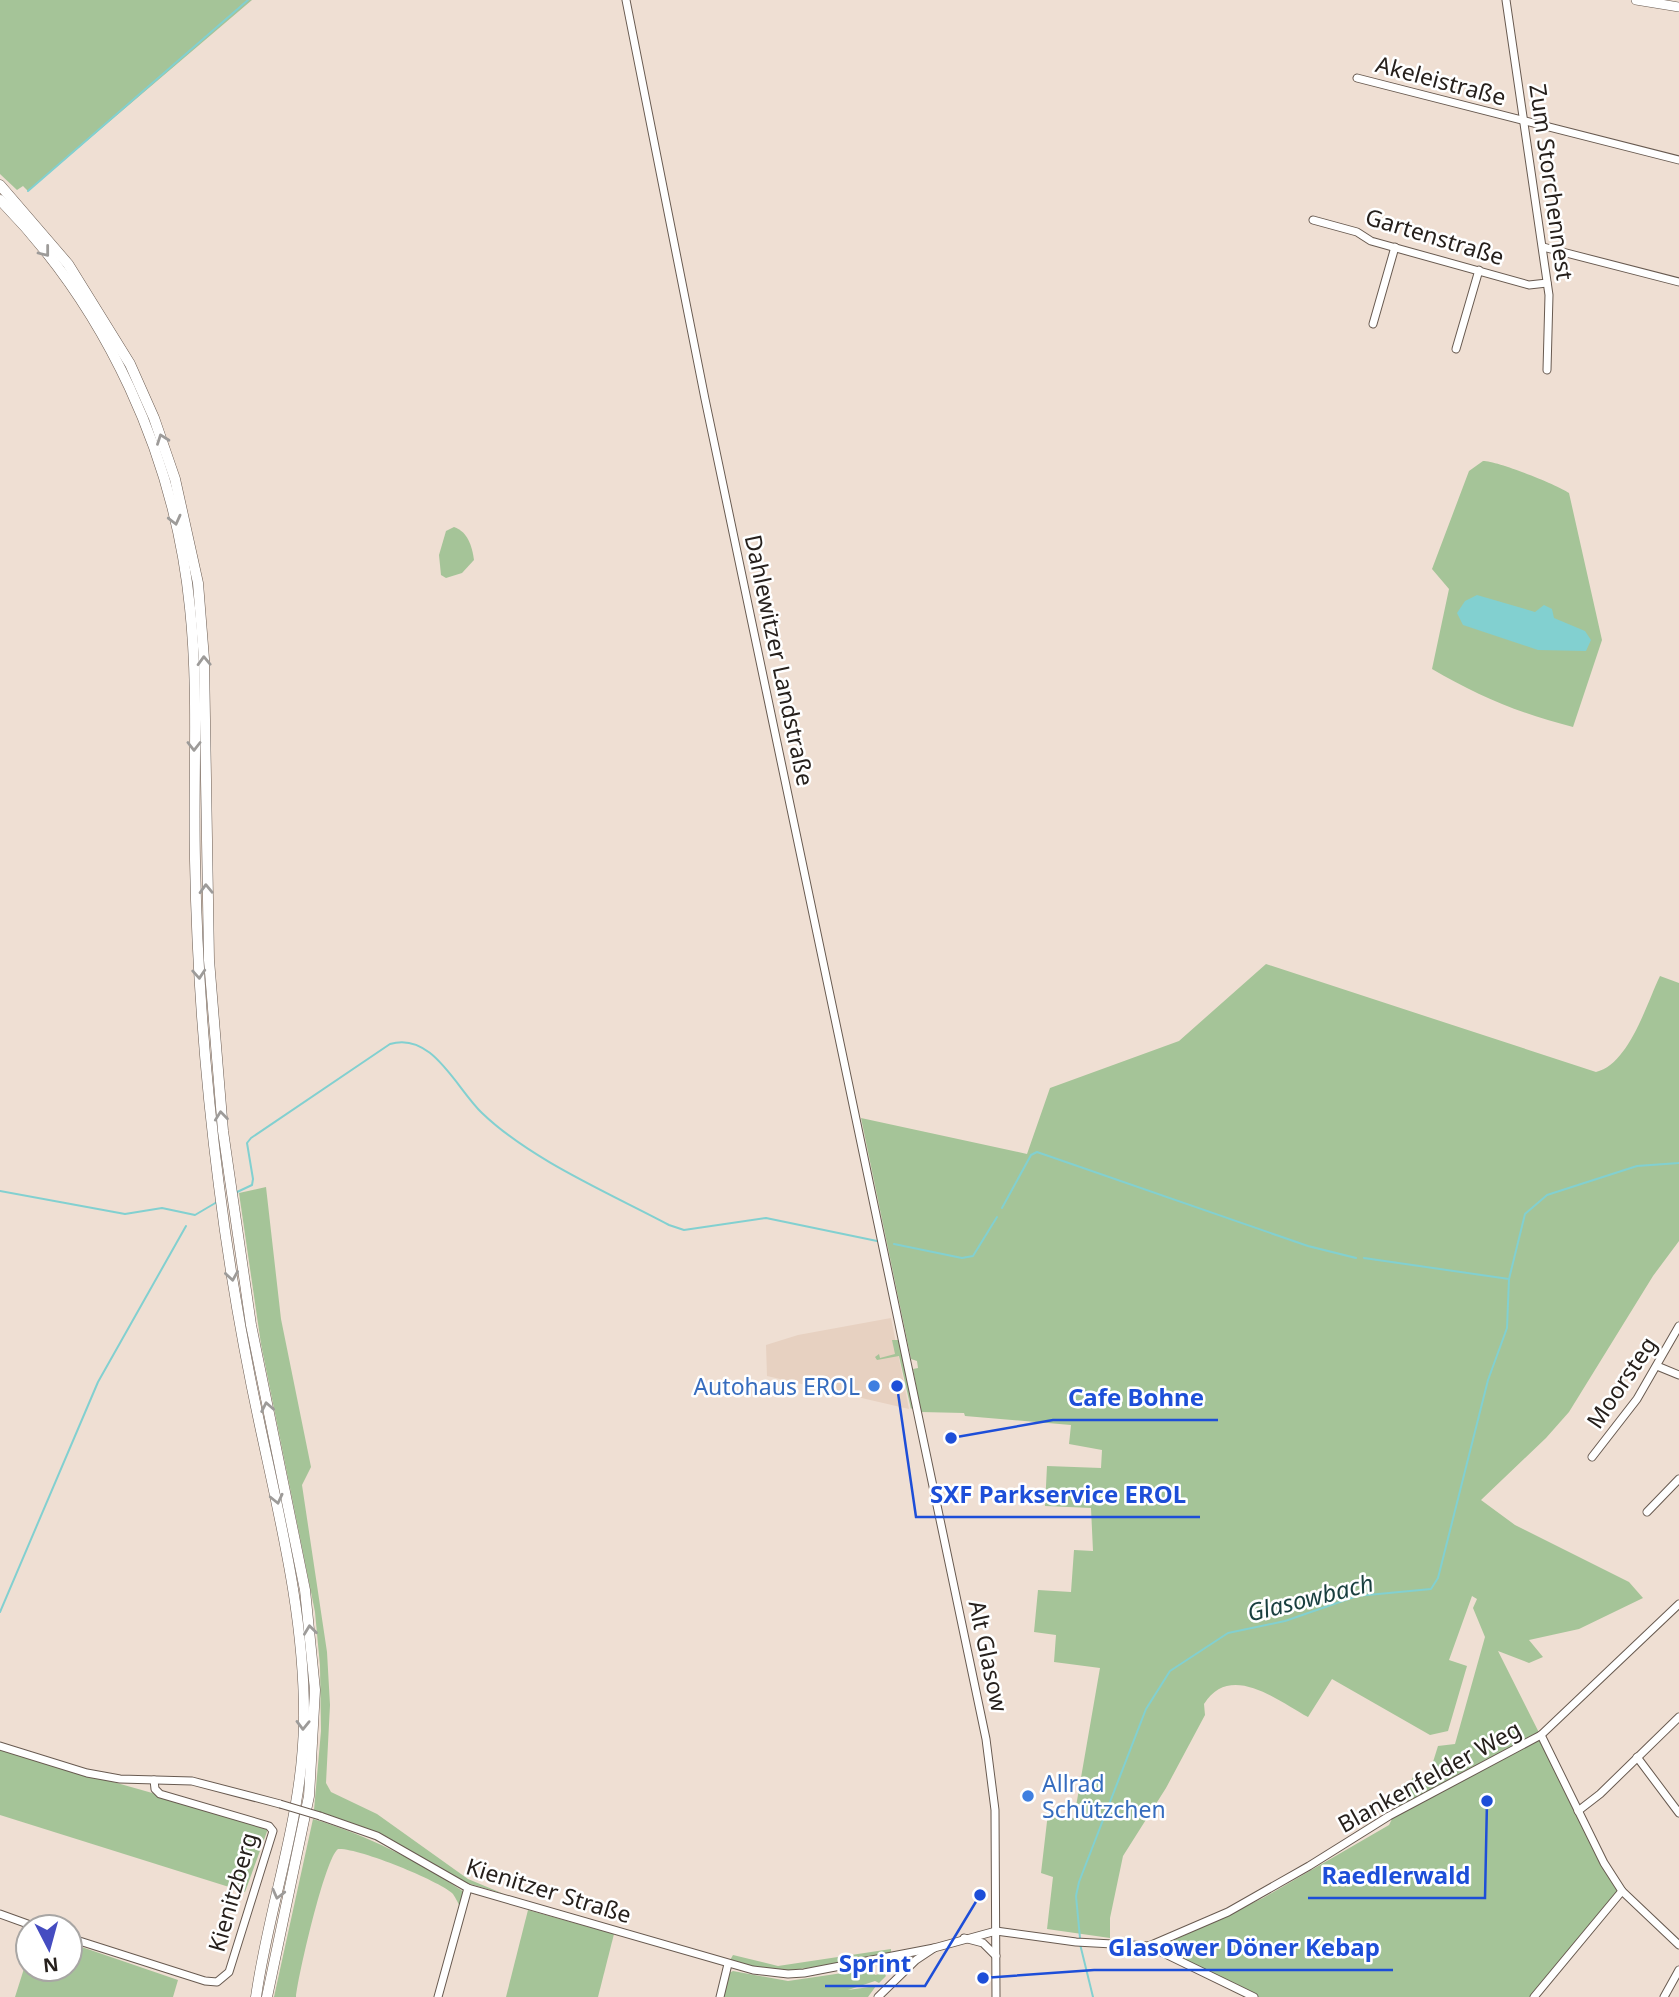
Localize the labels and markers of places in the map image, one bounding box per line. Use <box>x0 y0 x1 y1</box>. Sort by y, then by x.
place label: Autohaus EROL <box>693 1370 860 1402</box>
callout: Cafe Bohne <box>1053 1375 1218 1420</box>
marker: Autohaus EROL <box>866 1378 882 1394</box>
callout: SXF Parkservice EROL <box>916 1472 1200 1517</box>
place label: Allrad Schützchen <box>1042 1767 1166 1825</box>
marker: Allrad Schützchen <box>1020 1788 1036 1804</box>
callout: Raedlerwald <box>1308 1853 1485 1898</box>
callout: Glasower Döner Kebap <box>1094 1925 1393 1970</box>
callout: Sprint <box>825 1941 925 1986</box>

